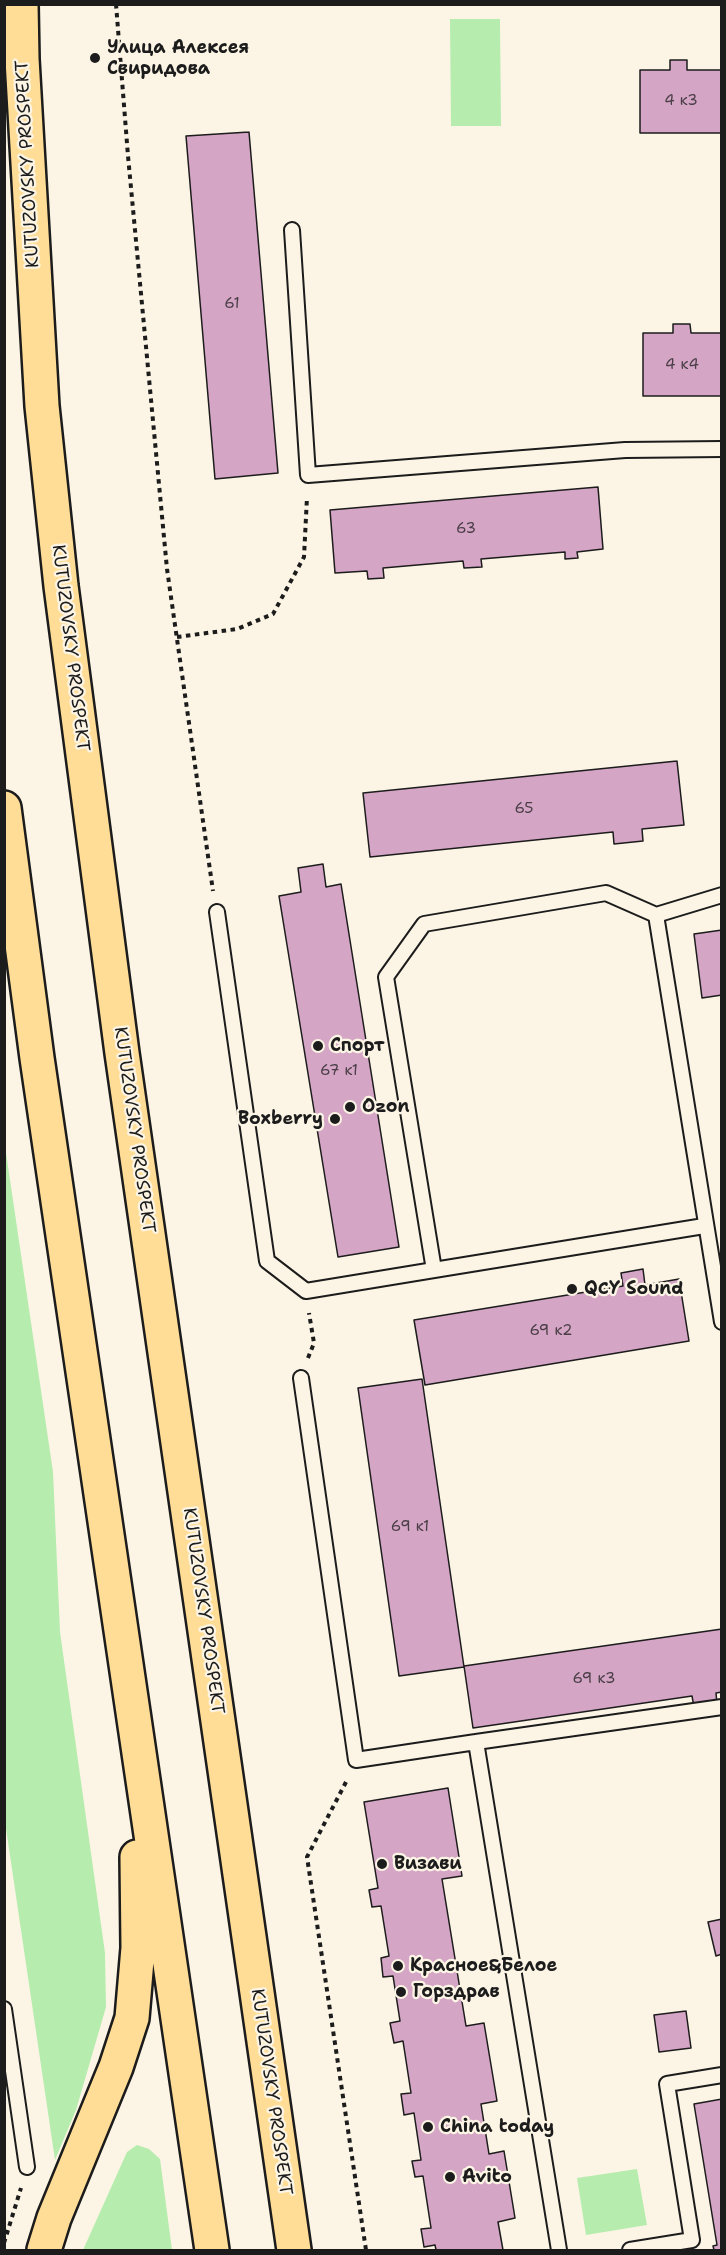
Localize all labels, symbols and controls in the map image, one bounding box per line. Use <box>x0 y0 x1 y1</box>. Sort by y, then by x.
place label: Улица Алексея Свиридова <box>107 37 249 80</box>
marker: Улица Алексея Свиридова <box>88 51 102 65</box>
street label: KUTUZOVSKY PROSPEKT <box>12 59 44 269</box>
house number: 4 к3 <box>664 92 698 110</box>
house number: 61 <box>224 295 240 313</box>
house number: 4 к4 <box>665 356 699 374</box>
house number: 63 <box>456 520 476 538</box>
street label: KUTUZOVSKY PROSPEKT <box>47 543 93 753</box>
house number: 65 <box>514 800 534 818</box>
street label: KUTUZOVSKY PROSPEKT <box>109 1025 159 1235</box>
place label: Спорт <box>330 1035 385 1057</box>
marker: Спорт <box>311 1039 325 1053</box>
house number: 67 к1 <box>320 1062 358 1080</box>
place label: Ozon <box>362 1096 409 1118</box>
marker: Ozon <box>343 1100 357 1114</box>
place label: Boxberry <box>238 1108 323 1130</box>
marker: Boxberry <box>328 1112 342 1126</box>
place label: QCY Sound <box>584 1278 684 1300</box>
marker: QCY Sound <box>565 1282 579 1296</box>
house number: 69 к2 <box>529 1322 573 1340</box>
street label: KUTUZOVSKY PROSPEKT <box>178 1506 228 1716</box>
house number: 69 к1 <box>391 1518 429 1536</box>
house number: 69 к3 <box>572 1670 616 1688</box>
place label: Визави <box>394 1853 462 1875</box>
marker: Визави <box>375 1857 389 1871</box>
place label: Красное&Белое <box>410 1955 557 1977</box>
marker: Красное&Белое <box>391 1959 405 1973</box>
place label: Горздрав <box>413 1981 500 2003</box>
marker: Горздрав <box>394 1985 408 1999</box>
street label: KUTUZOVSKY PROSPEKT <box>246 1987 296 2197</box>
place label: China today <box>440 2116 554 2138</box>
marker: China today <box>421 2120 435 2134</box>
place label: Avito <box>462 2166 512 2188</box>
marker: Avito <box>443 2170 457 2184</box>

